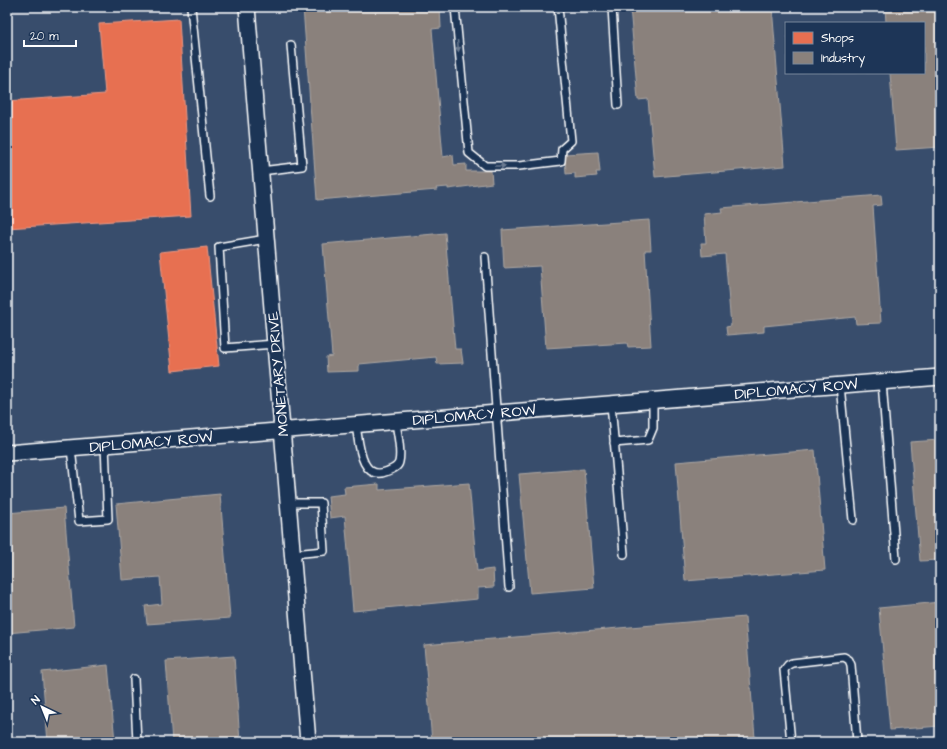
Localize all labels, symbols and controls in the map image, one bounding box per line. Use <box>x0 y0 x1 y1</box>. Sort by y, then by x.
scale bar <box>24 22 76 48</box>
legend <box>785 22 925 74</box>
text: 20 m <box>30 28 59 45</box>
text: Shops <box>821 30 854 47</box>
one-way arrow <box>455 40 462 52</box>
text: Industry <box>821 50 866 68</box>
one-way arrow <box>494 163 507 169</box>
street label: MONETARY DRIVE <box>263 310 294 437</box>
street label: DIPLOMACY ROW <box>734 374 858 405</box>
street label: DIPLOMACY ROW <box>412 400 536 431</box>
street label: DIPLOMACY ROW <box>89 427 213 458</box>
north arrow <box>22 687 62 727</box>
text: N <box>28 692 43 708</box>

